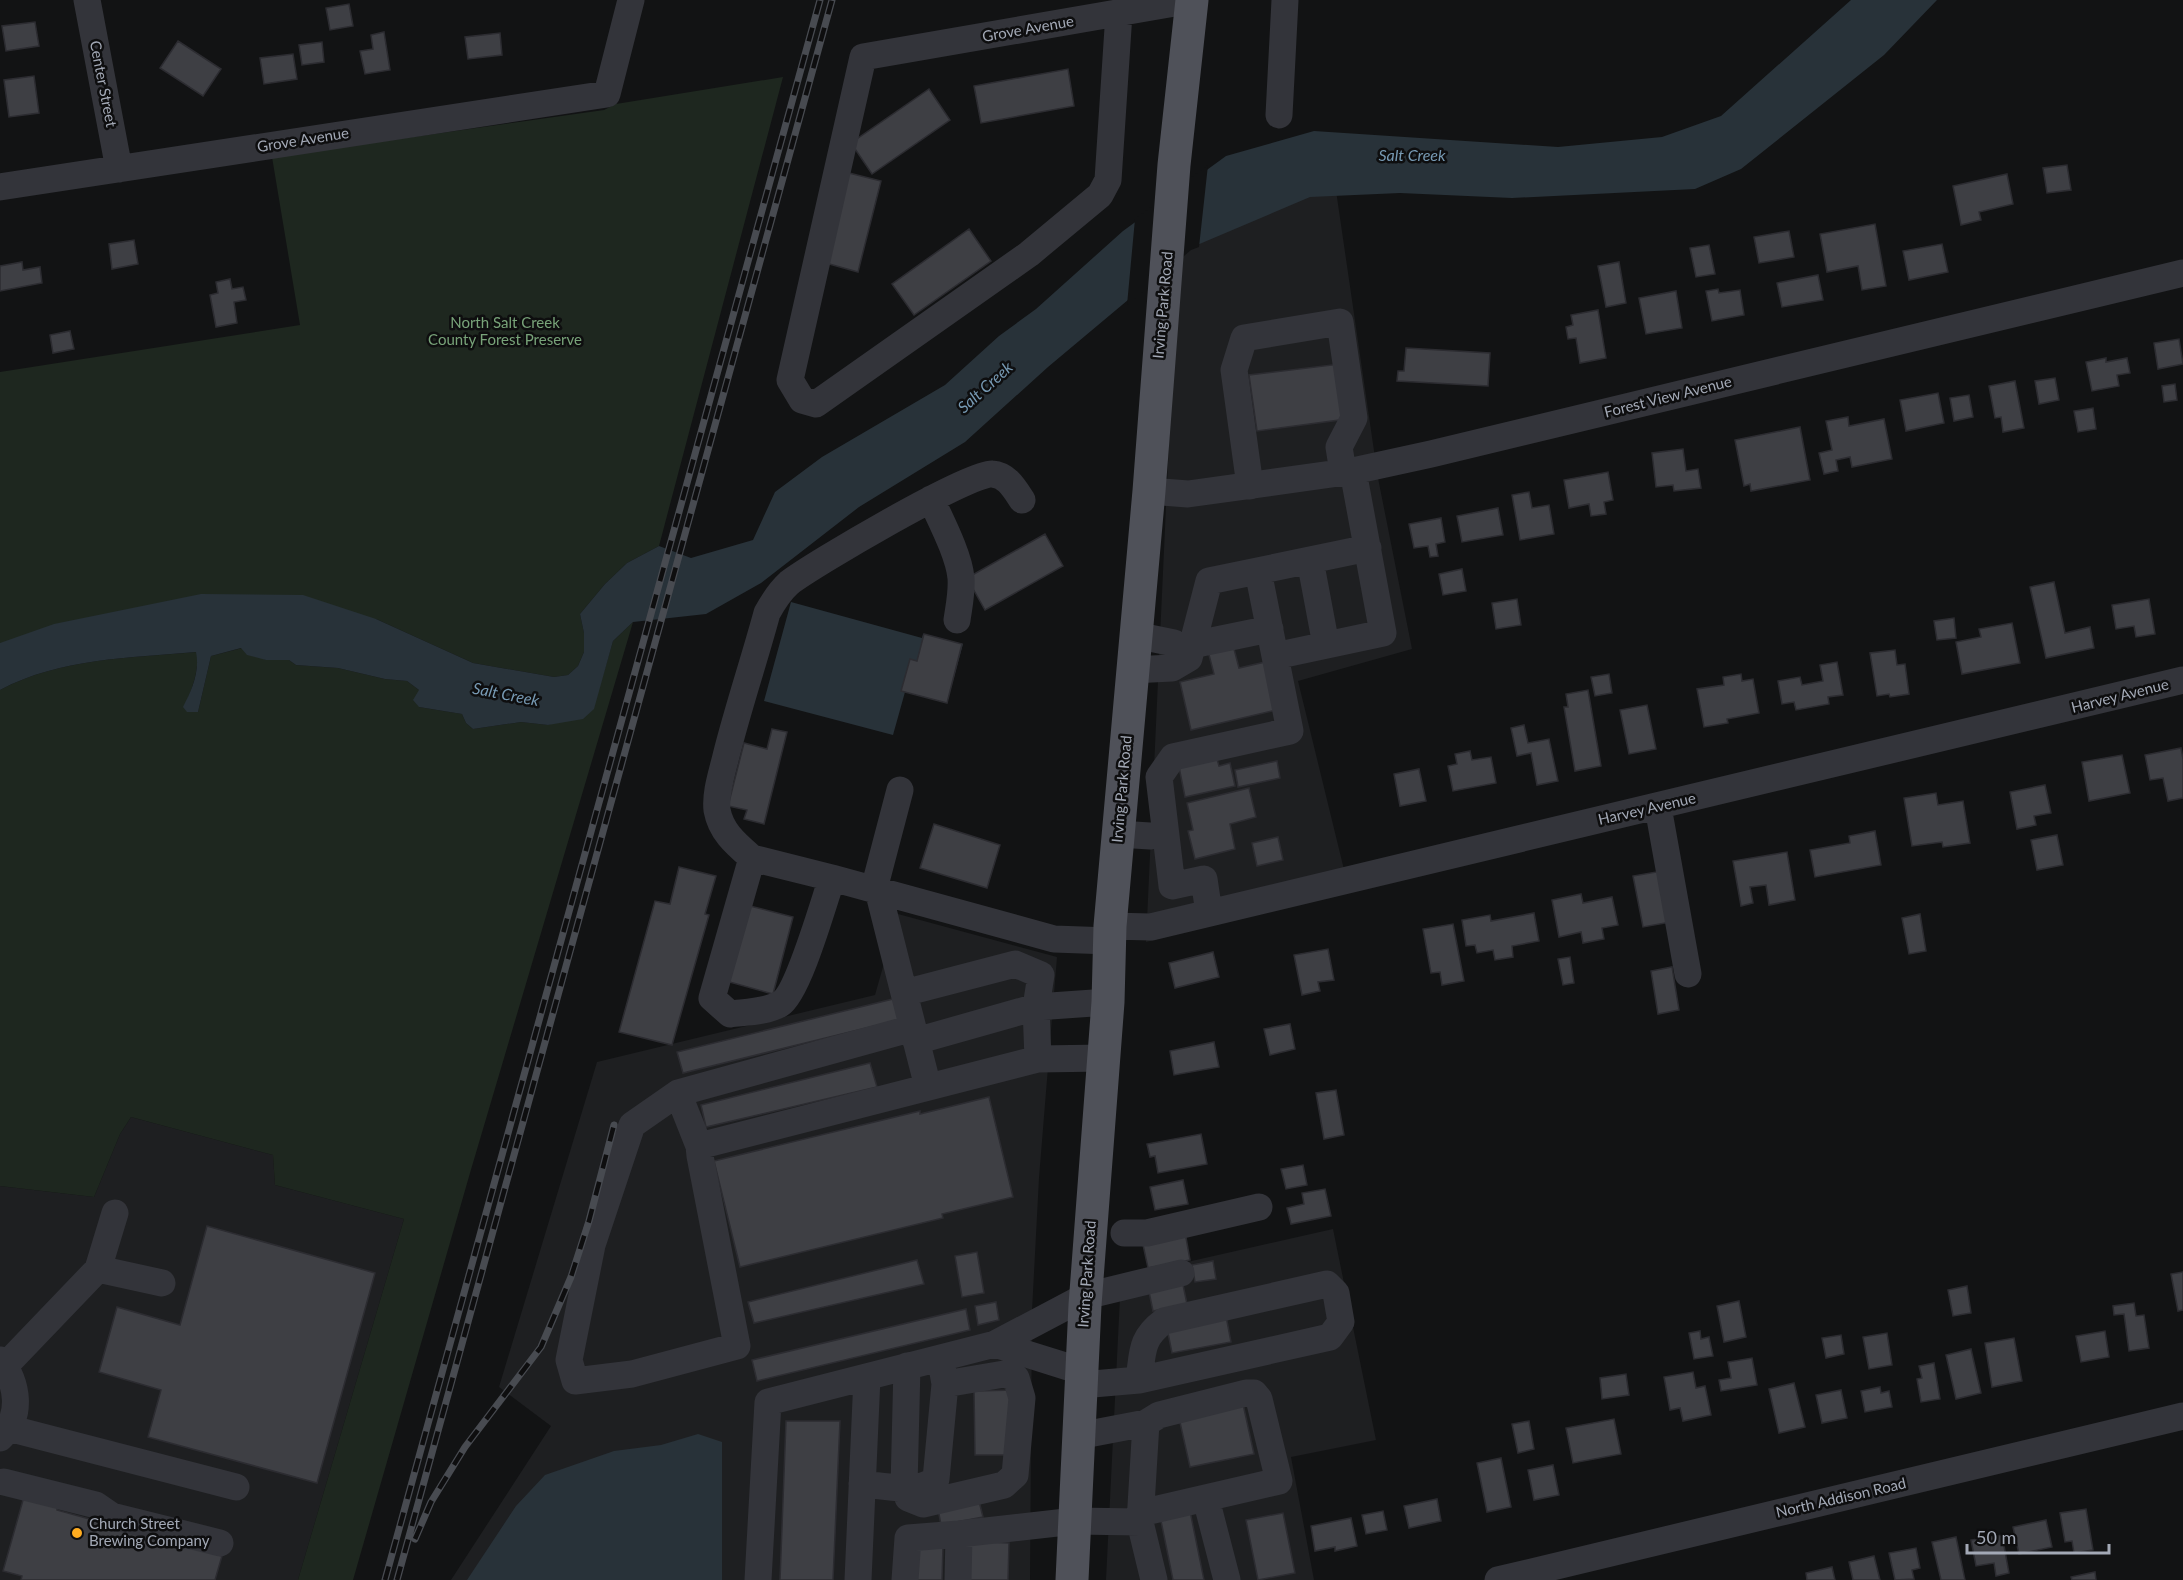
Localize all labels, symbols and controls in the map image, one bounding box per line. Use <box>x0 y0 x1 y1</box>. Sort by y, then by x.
street label: Grove Avenue <box>981 11 1075 45</box>
street label: Center Street <box>87 39 121 129</box>
street label: Grove Avenue <box>256 123 350 155</box>
water label: Salt Creek <box>1378 145 1446 164</box>
street label: Irving Park Road <box>1148 251 1176 359</box>
park label: North Salt Creek County Forest Preserve <box>428 313 582 348</box>
water label: Salt Creek <box>953 357 1016 416</box>
street label: Forest View Avenue <box>1602 371 1733 421</box>
street label: Harvey Avenue <box>2069 674 2170 716</box>
water label: Salt Creek <box>471 678 541 709</box>
street label: Irving Park Road <box>1107 735 1135 843</box>
street label: Harvey Avenue <box>1596 788 1697 828</box>
street label: Irving Park Road <box>1073 1220 1099 1328</box>
street label: North Addison Road <box>1774 1473 1908 1521</box>
place label: Church Street Brewing Company <box>89 1514 210 1549</box>
scale bar <box>1967 1517 2110 1555</box>
marker: Church Street Brewing Company <box>70 1526 84 1540</box>
text: 50 m <box>1976 1526 2016 1548</box>

